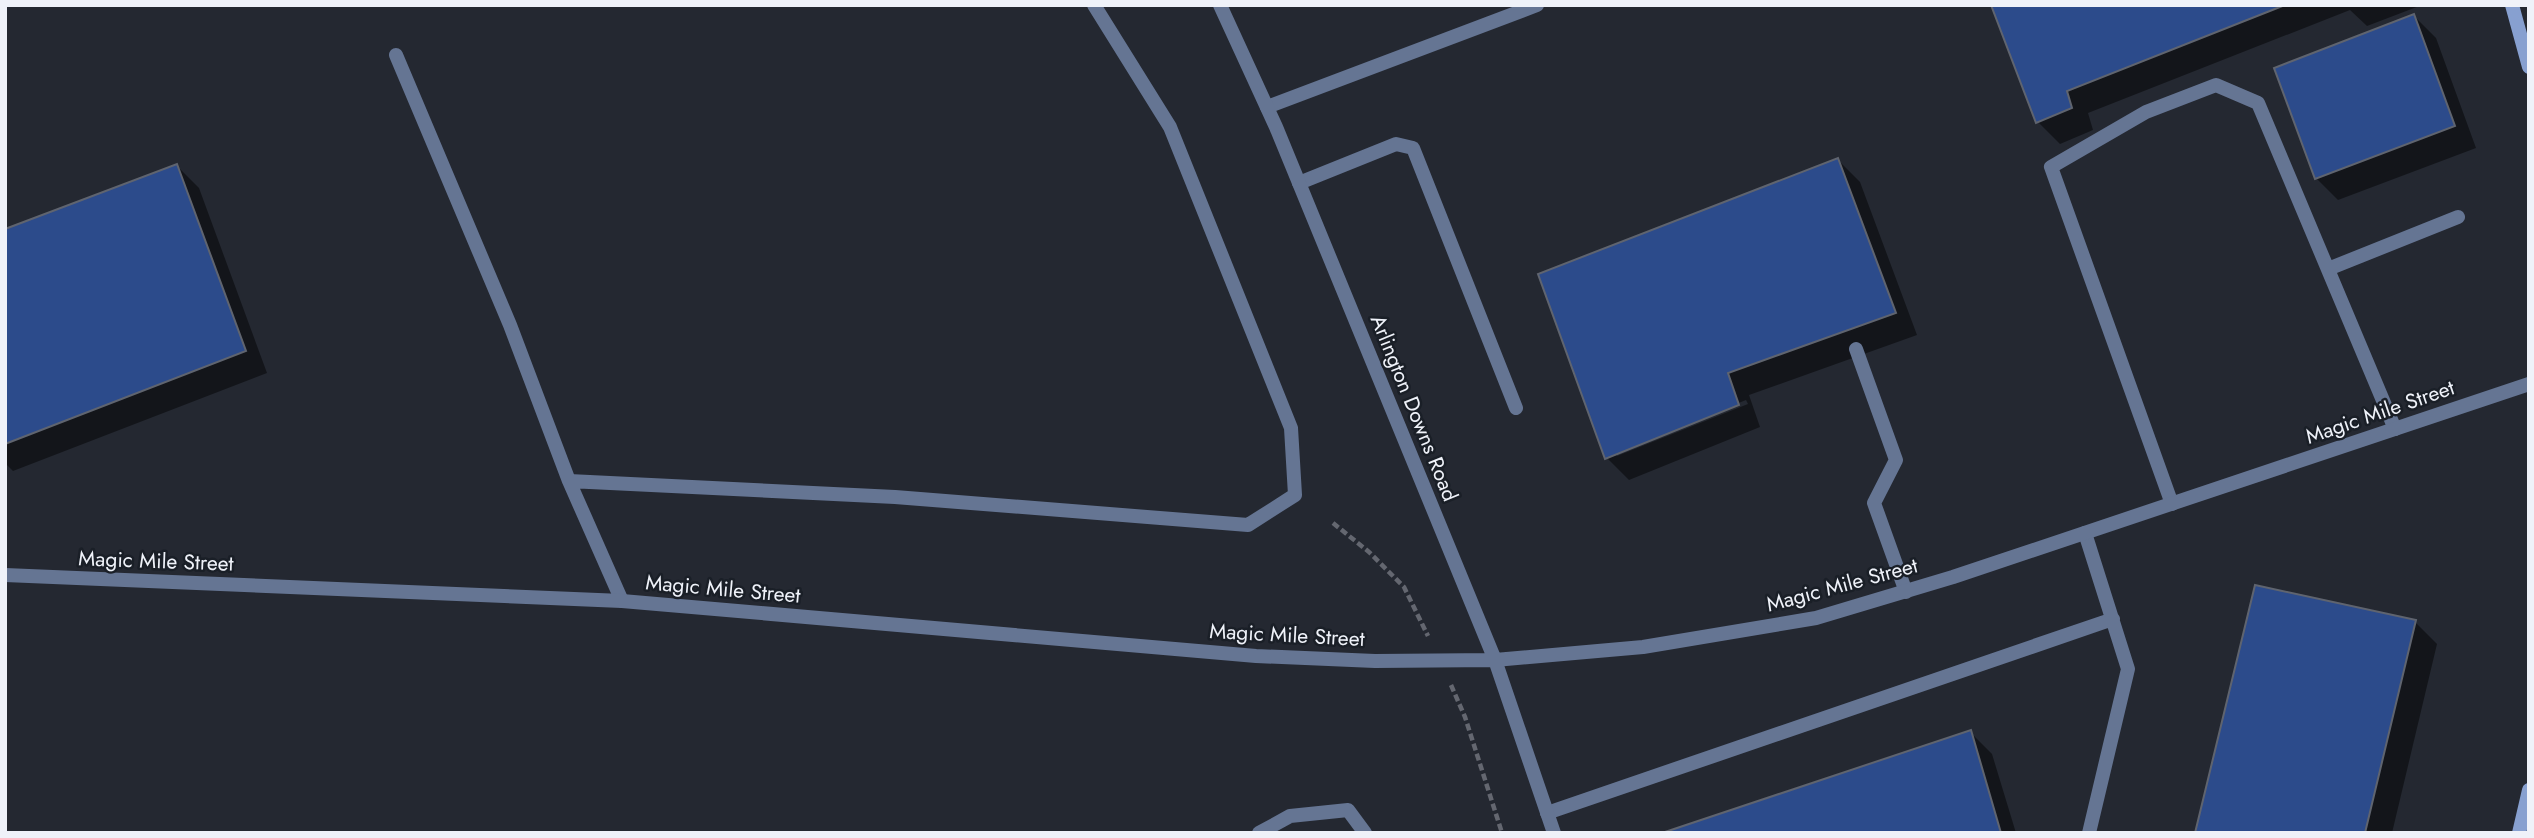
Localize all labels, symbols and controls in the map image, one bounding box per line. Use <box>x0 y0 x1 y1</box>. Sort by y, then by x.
street label: Arlington Downs Road <box>1363 310 1465 506</box>
street label: Magic Mile Street <box>2302 373 2458 451</box>
street label: Magic Mile Street <box>78 543 234 579</box>
street label: Magic Mile Street <box>1763 550 1921 620</box>
street label: Magic Mile Street <box>644 567 802 611</box>
street label: Magic Mile Street <box>1209 616 1365 654</box>

